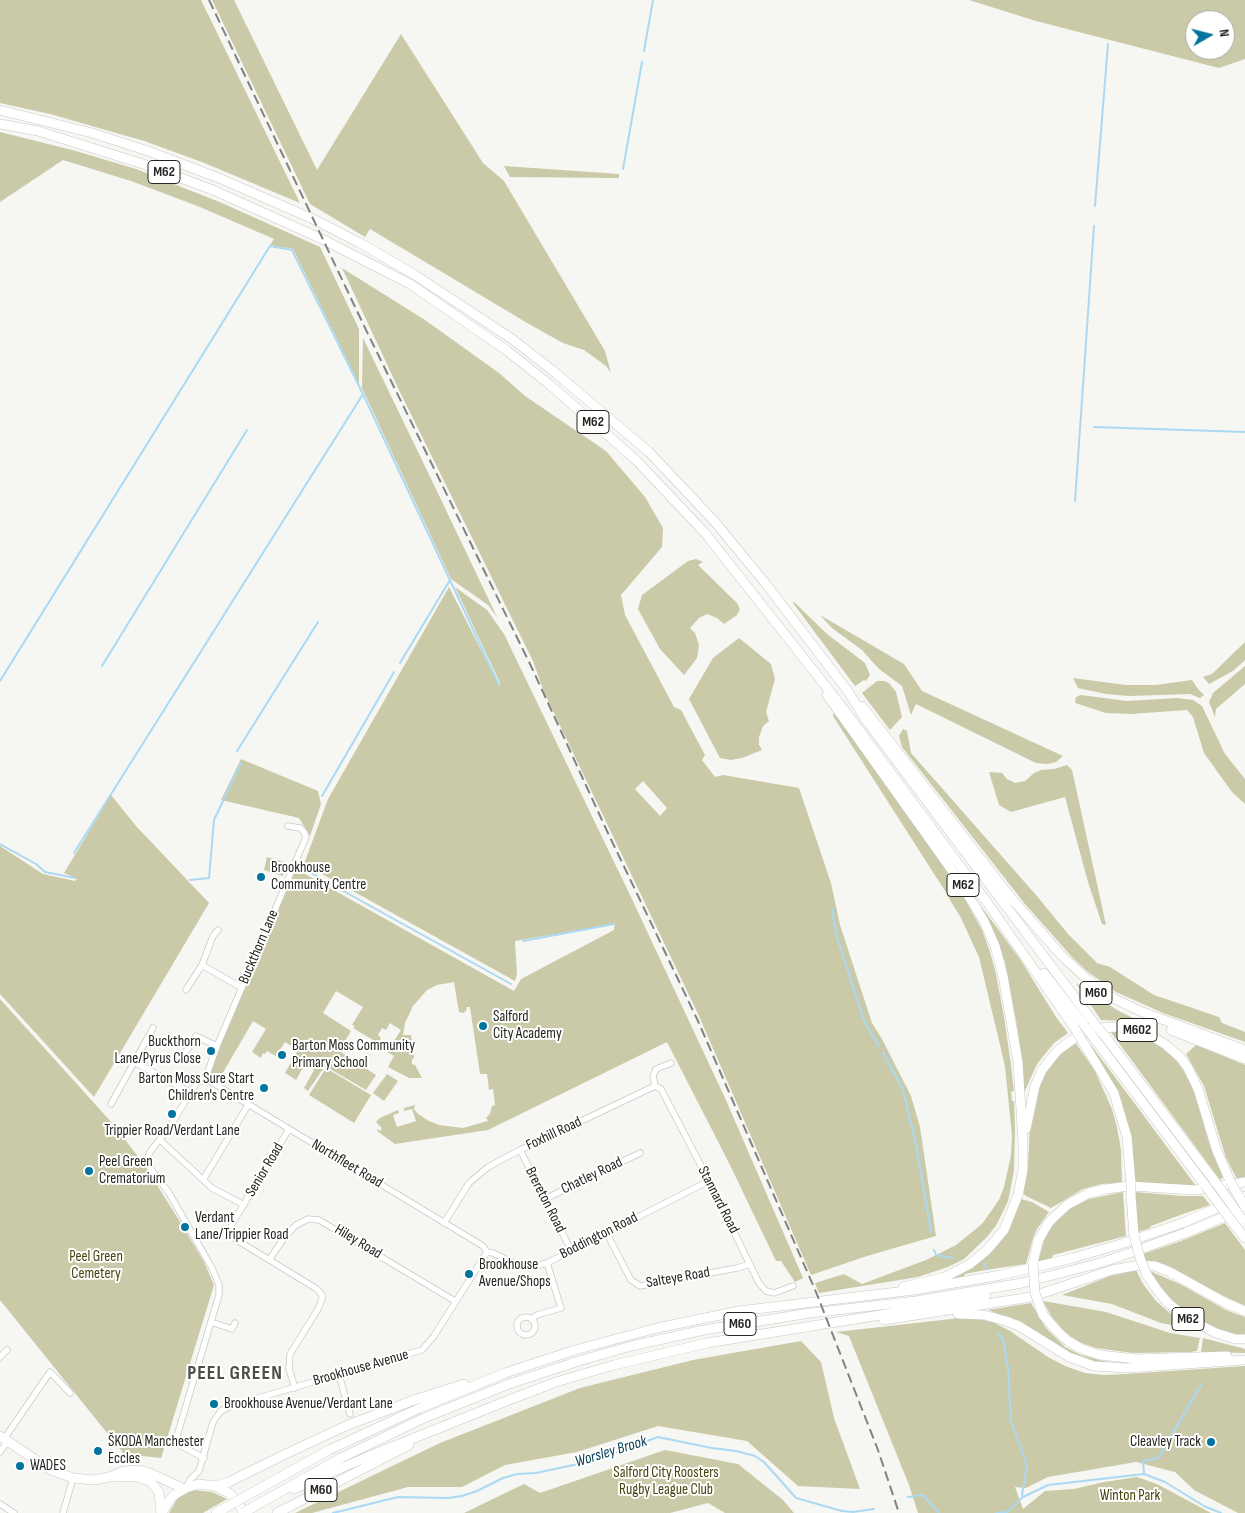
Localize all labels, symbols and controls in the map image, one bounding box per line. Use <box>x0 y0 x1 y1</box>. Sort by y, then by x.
north arrow <box>1185 10 1235 60</box>
text: N <box>1215 28 1233 38</box>
road number: M62 <box>148 160 180 183</box>
road number: M62 <box>577 411 609 434</box>
place label: Brookhouse Community Centre <box>271 859 366 894</box>
marker: Brookhouse Community Centre <box>255 871 267 883</box>
road number: M62 <box>947 874 979 896</box>
street label: Buckthorn Lane <box>235 907 283 987</box>
road number: M60 <box>1080 981 1112 1004</box>
place label: Salford City Academy <box>493 1008 562 1043</box>
road number: M602 <box>1117 1018 1157 1042</box>
marker: Salford City Academy <box>477 1020 489 1032</box>
place label: Buckthorn Lane/Pyrus Close <box>114 1033 201 1068</box>
place label: Barton Moss Community Primary School <box>292 1037 415 1072</box>
marker: Buckthorn Lane/Pyrus Close <box>205 1045 217 1057</box>
marker: Barton Moss Community Primary School <box>276 1049 288 1061</box>
place label: Barton Moss Sure Start Children's Centre <box>138 1070 254 1105</box>
marker: Barton Moss Sure Start Children's Centre <box>258 1082 270 1094</box>
marker: Trippier Road/Verdant Lane <box>166 1108 178 1120</box>
street label: Foxhill Road <box>523 1113 585 1155</box>
place label: Trippier Road/Verdant Lane <box>104 1122 240 1140</box>
street label: Northfleet Road <box>308 1136 386 1192</box>
street label: Senior Road <box>242 1140 288 1200</box>
place label: Peel Green Crematorium <box>99 1153 165 1188</box>
street label: Chatley Road <box>558 1153 626 1199</box>
street label: Stannard Road <box>693 1163 743 1237</box>
street label: Brereton Road <box>521 1164 569 1236</box>
marker: Peel Green Crematorium <box>83 1165 95 1177</box>
place label: Verdant Lane/Trippier Road <box>195 1209 288 1244</box>
street label: Boddington Road <box>557 1209 641 1263</box>
marker: Verdant Lane/Trippier Road <box>179 1221 191 1233</box>
street label: Hiley Road <box>331 1221 385 1263</box>
park label: Peel Green Cemetery <box>69 1248 123 1283</box>
place label: Brookhouse Avenue/Shops <box>479 1256 551 1291</box>
street label: Salteye Road <box>645 1264 711 1292</box>
marker: Brookhouse Avenue/Shops <box>463 1268 475 1280</box>
road number: M62 <box>1172 1308 1204 1330</box>
road number: M60 <box>724 1312 756 1336</box>
street label: Brookhouse Avenue <box>311 1346 411 1390</box>
district label: PEEL GREEN <box>186 1362 284 1386</box>
place label: Brookhouse Avenue/Verdant Lane <box>224 1395 393 1413</box>
marker: Brookhouse Avenue/Verdant Lane <box>208 1398 220 1410</box>
water label: Worsley Brook <box>573 1432 649 1472</box>
place label: ŠKODA Manchester Eccles <box>108 1433 204 1468</box>
place label: Cleavley Track <box>1130 1433 1201 1451</box>
marker: Cleavley Track <box>1205 1436 1217 1448</box>
marker: ŠKODA Manchester Eccles <box>92 1445 104 1457</box>
place label: WADES <box>30 1457 66 1475</box>
marker: WADES <box>14 1460 26 1472</box>
park label: Salford City Roosters Rugby League Club <box>613 1464 719 1499</box>
road number: M60 <box>305 1478 337 1502</box>
park label: Winton Park <box>1100 1487 1160 1505</box>

